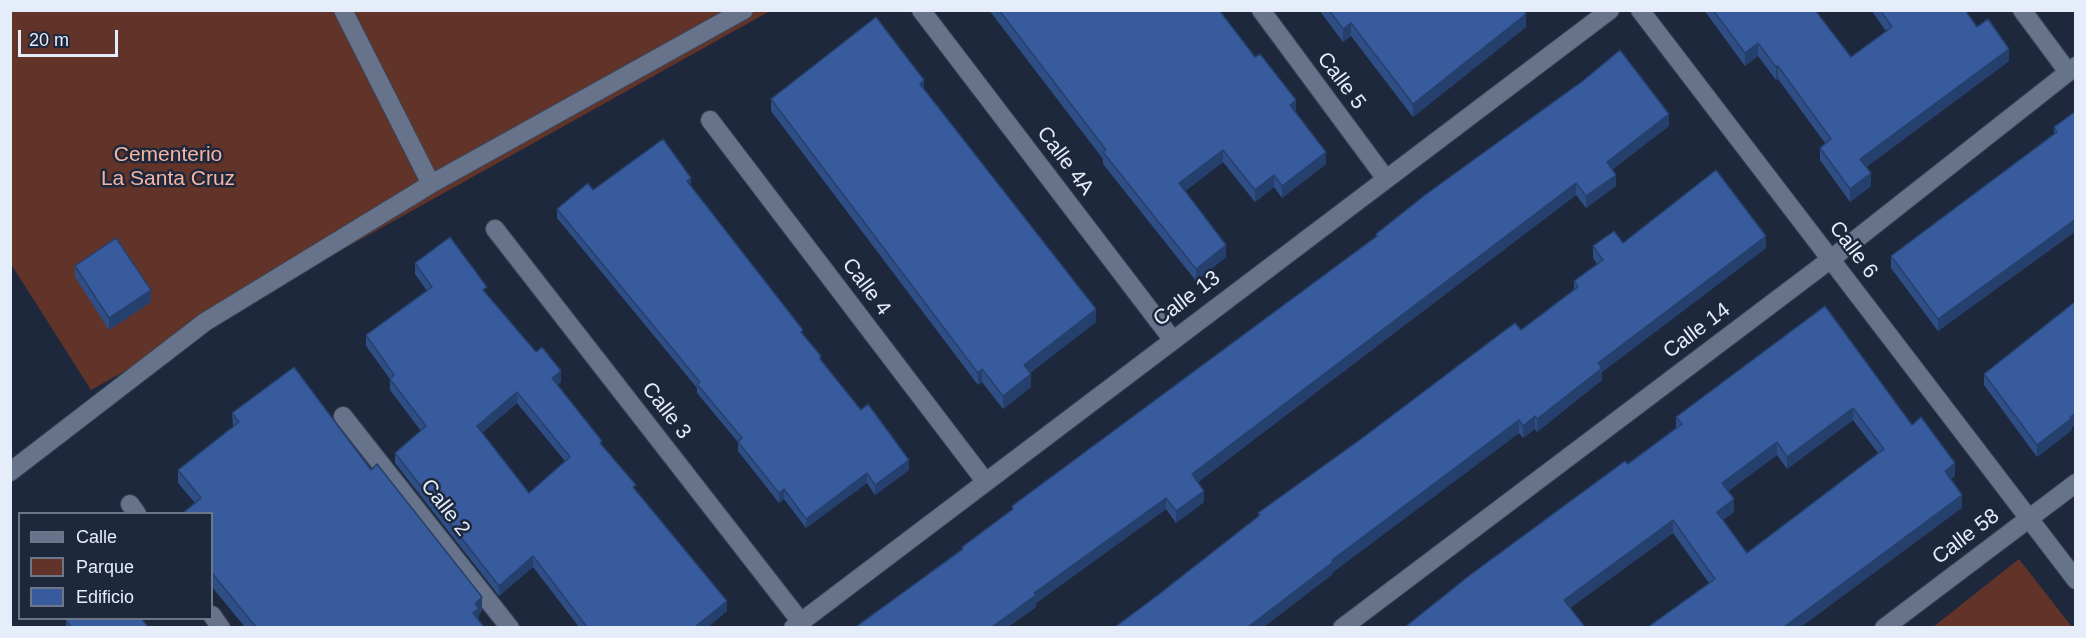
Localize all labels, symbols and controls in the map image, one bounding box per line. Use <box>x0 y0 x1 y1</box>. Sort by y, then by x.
scale bar <box>21 18 122 56</box>
text: 20 m <box>29 30 69 50</box>
street label: Calle 5 <box>1311 47 1371 115</box>
street label: Calle 4A <box>1031 122 1099 200</box>
park label: Cementerio La Santa Cruz <box>101 142 235 192</box>
street label: Calle 6 <box>1823 216 1883 284</box>
street label: Calle 4 <box>836 253 896 321</box>
street label: Calle 13 <box>1149 266 1225 332</box>
street label: Calle 14 <box>1659 298 1735 364</box>
street label: Calle 3 <box>636 377 696 445</box>
street label: Calle 2 <box>415 474 475 542</box>
street label: Calle 58 <box>1928 504 2004 570</box>
legend <box>18 512 213 620</box>
text: Calle <box>76 527 117 547</box>
text: Parque <box>76 557 134 577</box>
text: Edificio <box>76 587 134 607</box>

